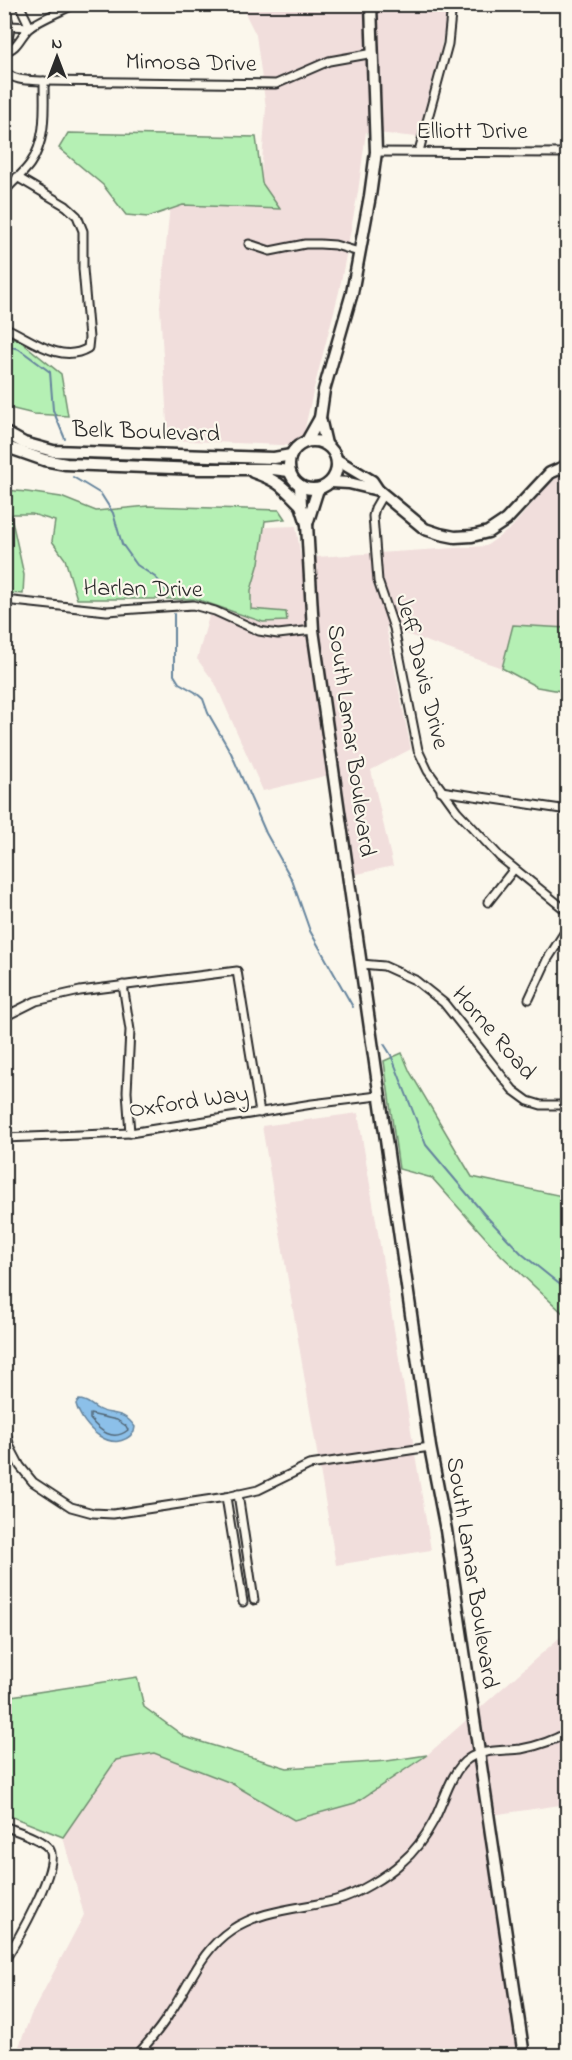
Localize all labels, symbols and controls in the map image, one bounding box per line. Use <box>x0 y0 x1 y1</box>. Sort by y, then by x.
north arrow <box>27 27 87 87</box>
text: N <box>52 32 63 56</box>
street label: Mimosa Drive <box>125 45 257 83</box>
street label: Elliott Drive <box>416 115 528 150</box>
street label: Belk Boulevard <box>71 413 221 453</box>
street label: Harlan Drive <box>83 571 203 609</box>
street label: Jeff Davis Drive <box>385 591 457 753</box>
street label: South Lamar Boulevard <box>316 623 384 860</box>
street label: Horne Road <box>442 979 544 1089</box>
street label: Oxford Way <box>127 1077 251 1130</box>
street label: South Lamar Boulevard <box>435 1455 507 1692</box>

